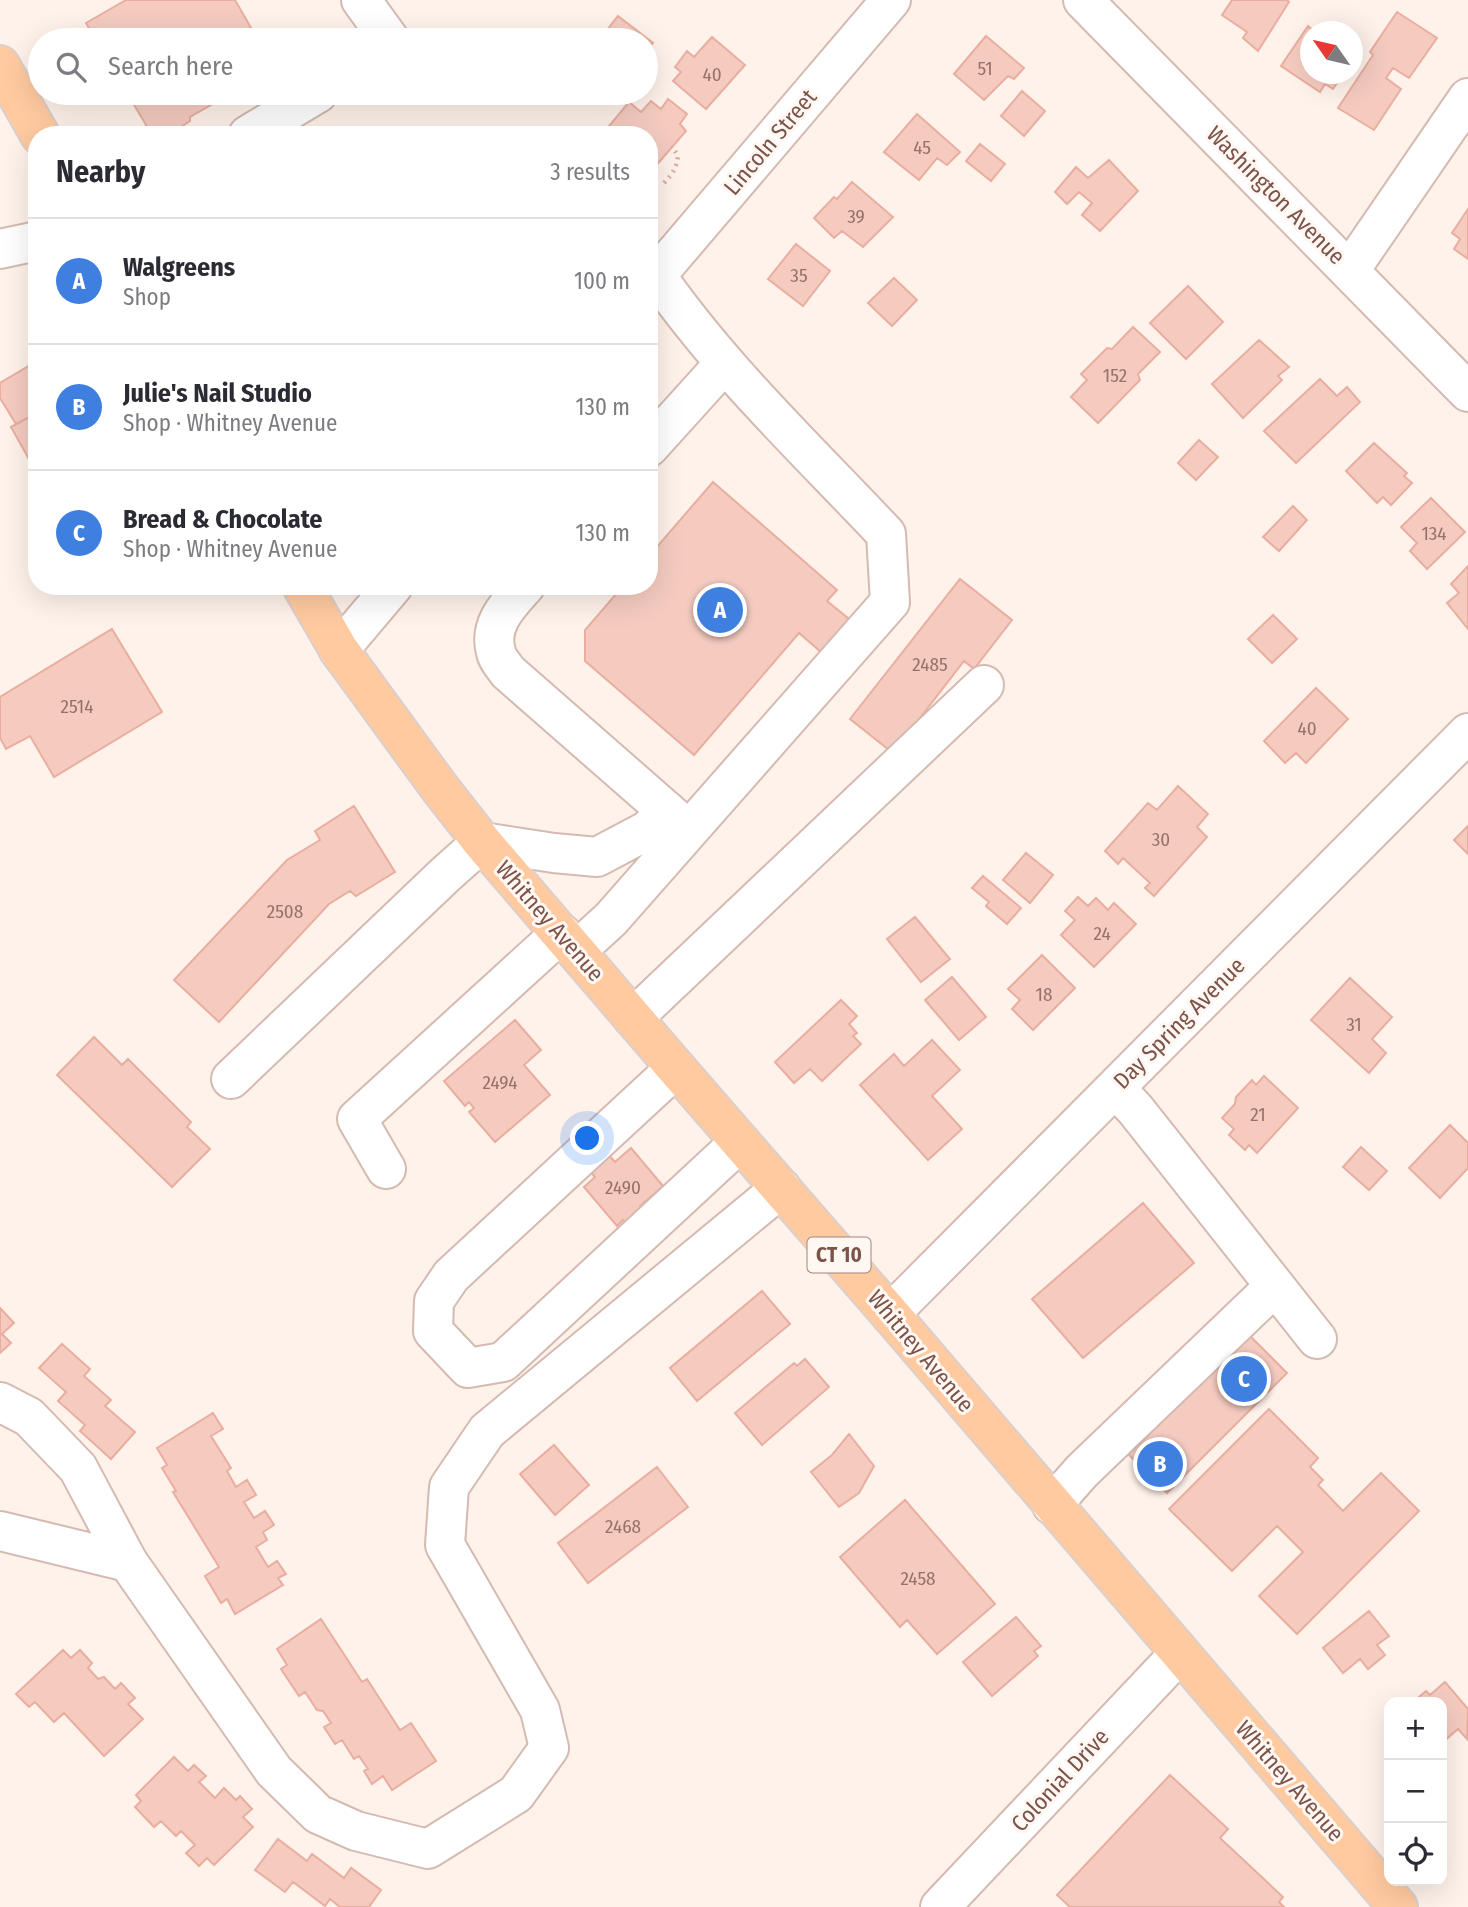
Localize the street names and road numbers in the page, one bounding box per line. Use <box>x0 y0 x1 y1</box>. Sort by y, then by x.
street label: Lincoln Street <box>718 83 823 201</box>
street label: Washington Avenue <box>1201 120 1351 270</box>
street label: Whitney Avenue <box>490 855 610 987</box>
street label: Day Spring Avenue <box>1107 951 1251 1095</box>
road number: CT 10 <box>808 1238 870 1272</box>
street label: Whitney Avenue <box>862 1284 980 1418</box>
street label: Whitney Avenue <box>1230 1715 1350 1847</box>
street label: Colonial Drive <box>1005 1723 1115 1837</box>

